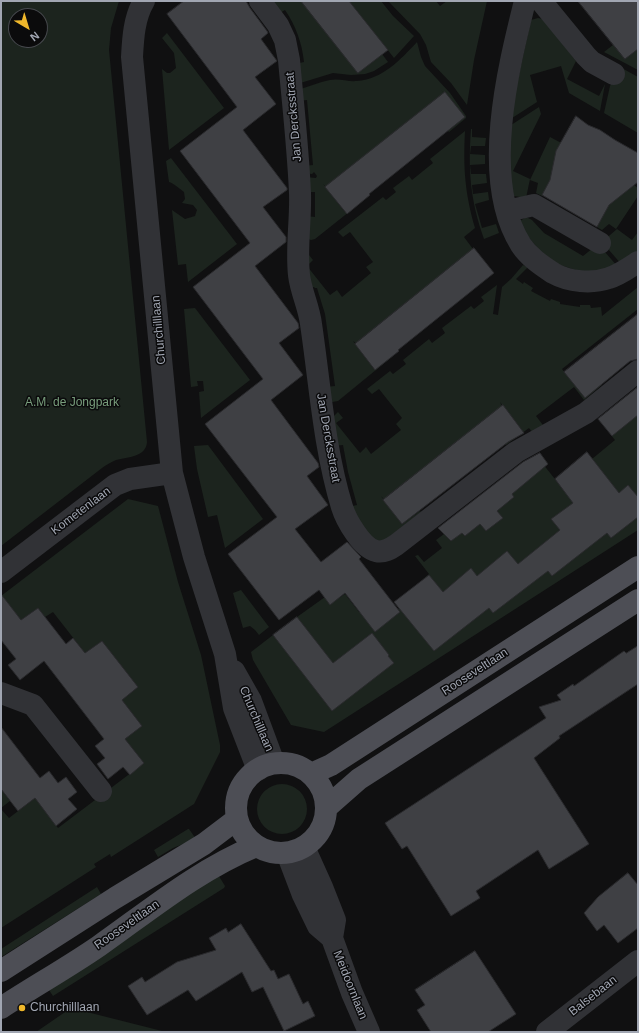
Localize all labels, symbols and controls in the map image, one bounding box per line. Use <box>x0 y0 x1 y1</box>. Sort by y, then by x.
north arrow <box>8 8 48 48</box>
text: N <box>28 29 42 44</box>
street label: Jan Dercksstraat <box>283 72 305 162</box>
street label: Churchilllaan <box>149 295 169 365</box>
street label: Jan Dercksstraat <box>313 392 343 484</box>
park label: A.M. de Jongpark <box>25 396 119 410</box>
street label: Kometenlaan <box>48 484 114 538</box>
street label: Rooseveltlaan <box>439 645 511 699</box>
street label: Churchilllaan <box>236 684 276 754</box>
street label: Rooseveltlaan <box>92 897 162 953</box>
street label: Meidoornlaan <box>330 949 370 1021</box>
street label: Balsebaan <box>566 973 620 1019</box>
place label: Churchilllaan <box>30 1001 99 1015</box>
marker: Churchilllaan <box>17 1003 27 1013</box>

